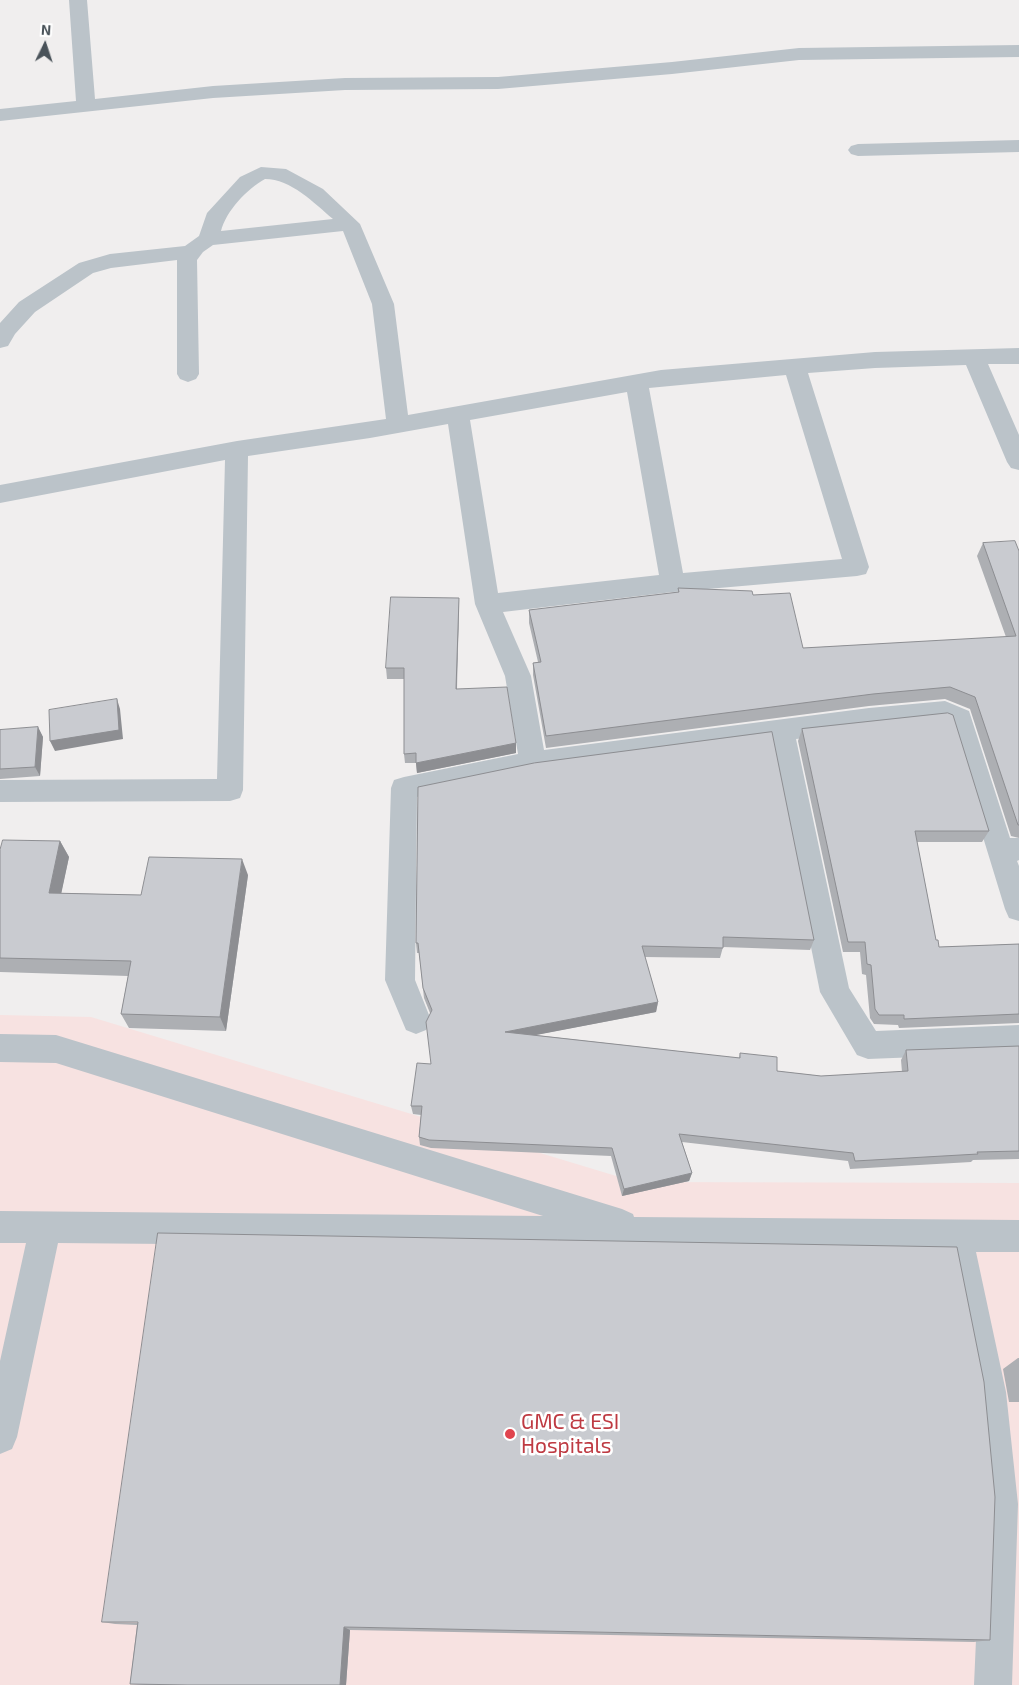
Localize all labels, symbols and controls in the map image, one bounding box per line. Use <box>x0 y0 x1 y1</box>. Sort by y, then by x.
north arrow <box>20 20 70 70</box>
text: N <box>40 21 52 38</box>
place label: GMC & ESI Hospitals <box>521 1409 619 1459</box>
marker: GMC & ESI Hospitals <box>503 1427 517 1441</box>

